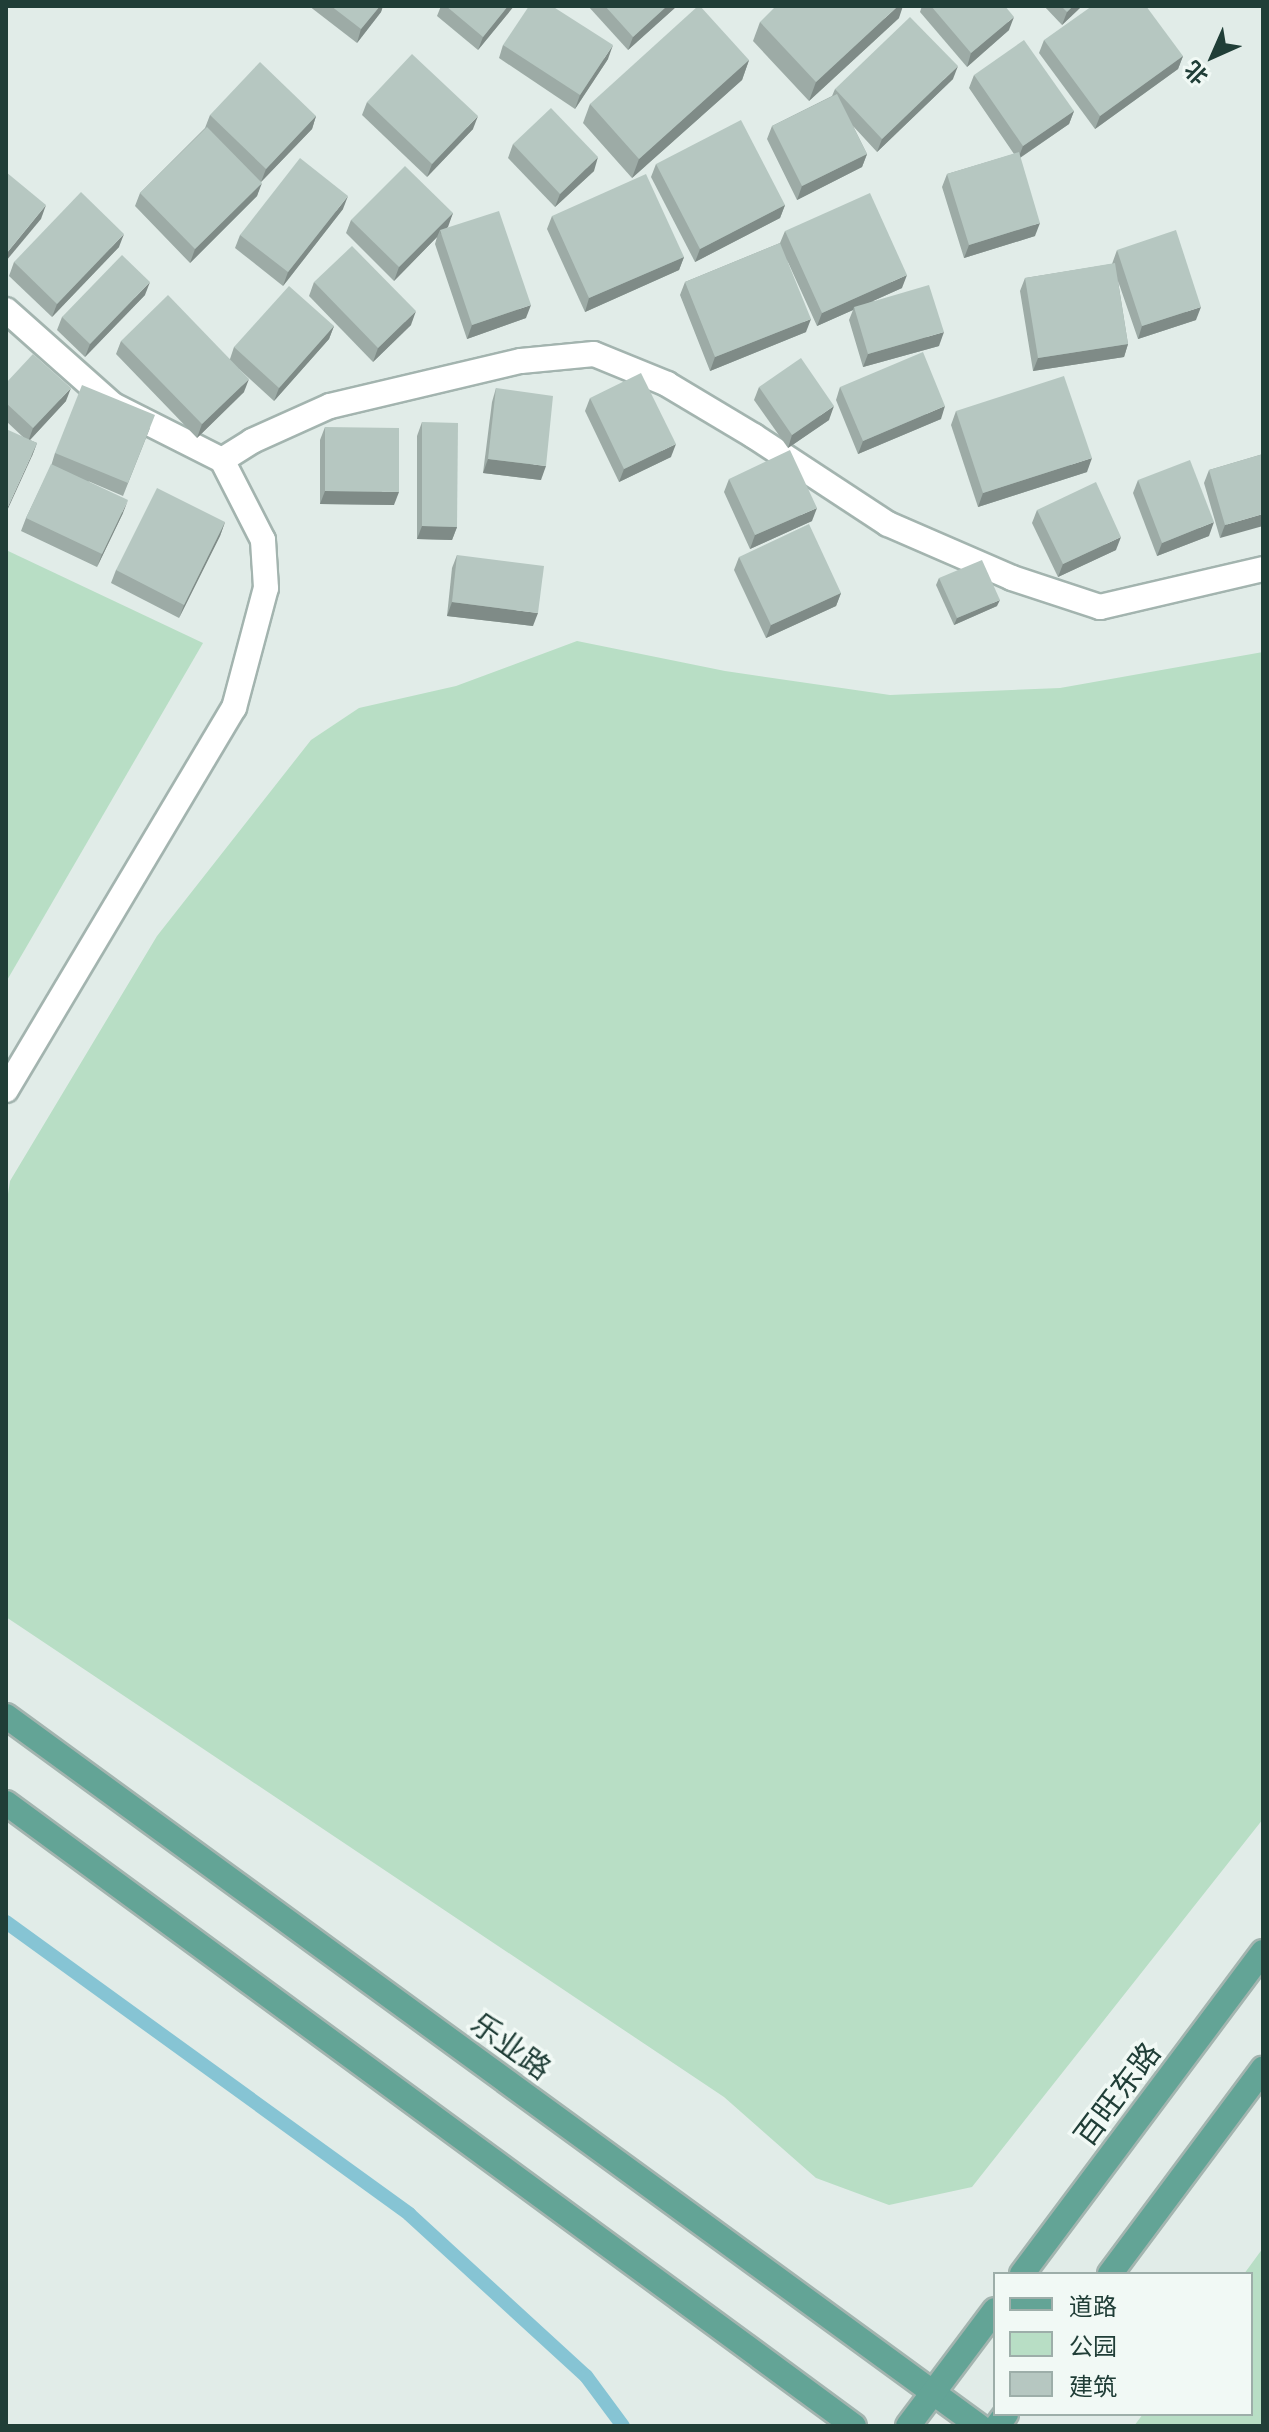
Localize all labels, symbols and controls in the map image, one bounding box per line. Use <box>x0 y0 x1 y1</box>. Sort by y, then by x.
north arrow <box>1173 16 1253 96</box>
text: 北 <box>1178 55 1214 91</box>
street label: 乐业路 <box>464 2005 558 2087</box>
street label: 百旺东路 <box>1067 2035 1167 2153</box>
legend <box>993 2272 1253 2416</box>
text: 道路 <box>1069 2291 1117 2322</box>
text: 公园 <box>1069 2331 1117 2362</box>
text: 建筑 <box>1069 2371 1117 2402</box>

